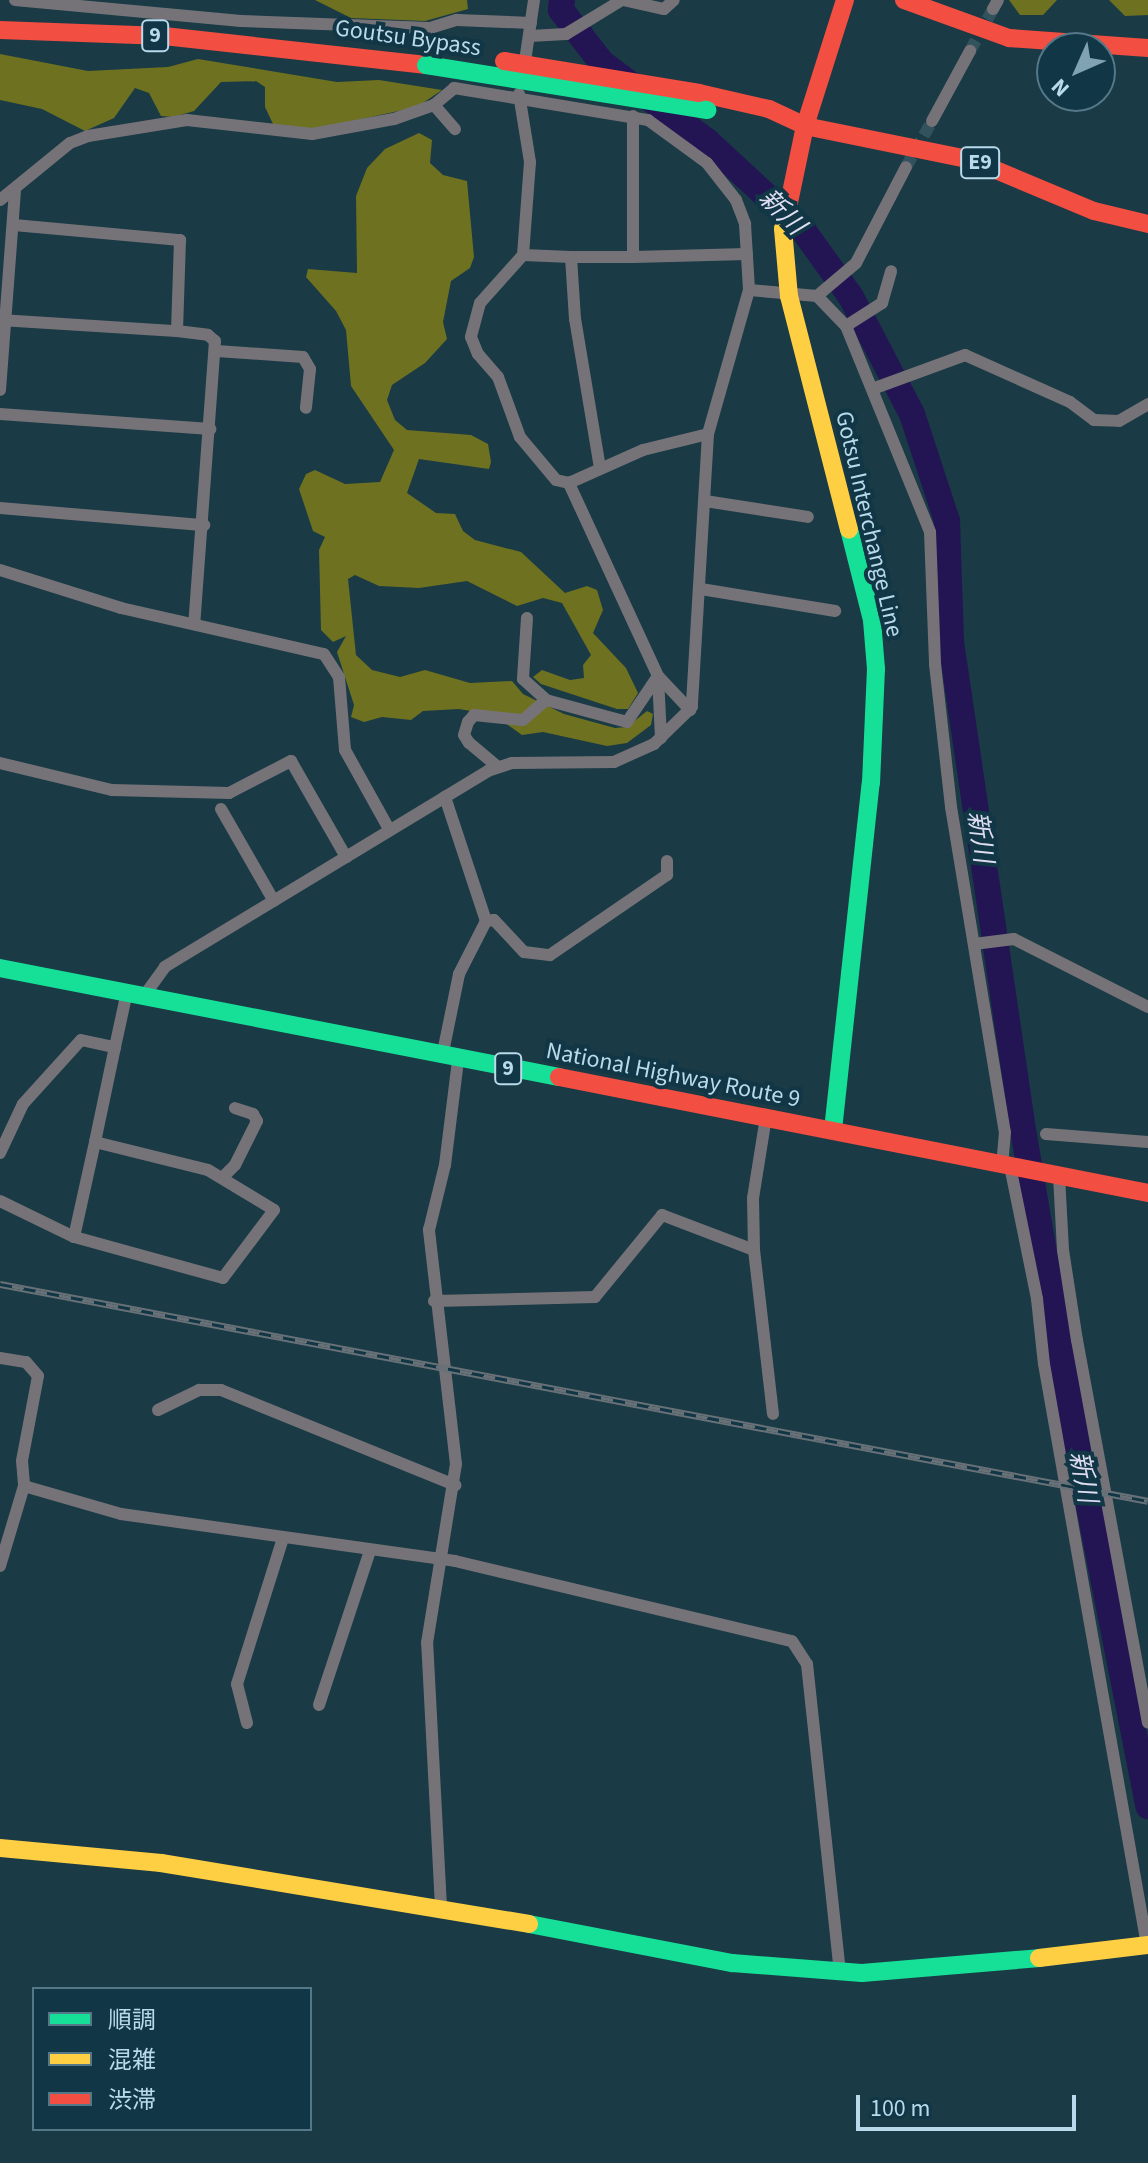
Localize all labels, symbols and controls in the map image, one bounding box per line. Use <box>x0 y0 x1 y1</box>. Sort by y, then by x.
street label: Goutsu Bypass <box>333 14 483 62</box>
road number: 9 <box>141 18 169 54</box>
north arrow <box>1036 32 1116 112</box>
text: N <box>1044 71 1077 104</box>
road number: E9 <box>960 145 1000 181</box>
water label: 新川 <box>753 183 811 241</box>
street label: Gotsu Interchange Line <box>829 408 909 640</box>
water label: 新川 <box>961 809 999 865</box>
street label: National Highway Route 9 <box>544 1036 802 1114</box>
road number: 9 <box>494 1051 522 1087</box>
water label: 新川 <box>1063 1449 1103 1505</box>
legend <box>32 1987 312 2131</box>
text: 順調 <box>108 2003 156 2038</box>
text: 混雑 <box>108 2043 156 2078</box>
scale bar <box>860 2079 1080 2129</box>
text: 渋滞 <box>108 2083 156 2118</box>
text: 100 m <box>870 2091 930 2126</box>

